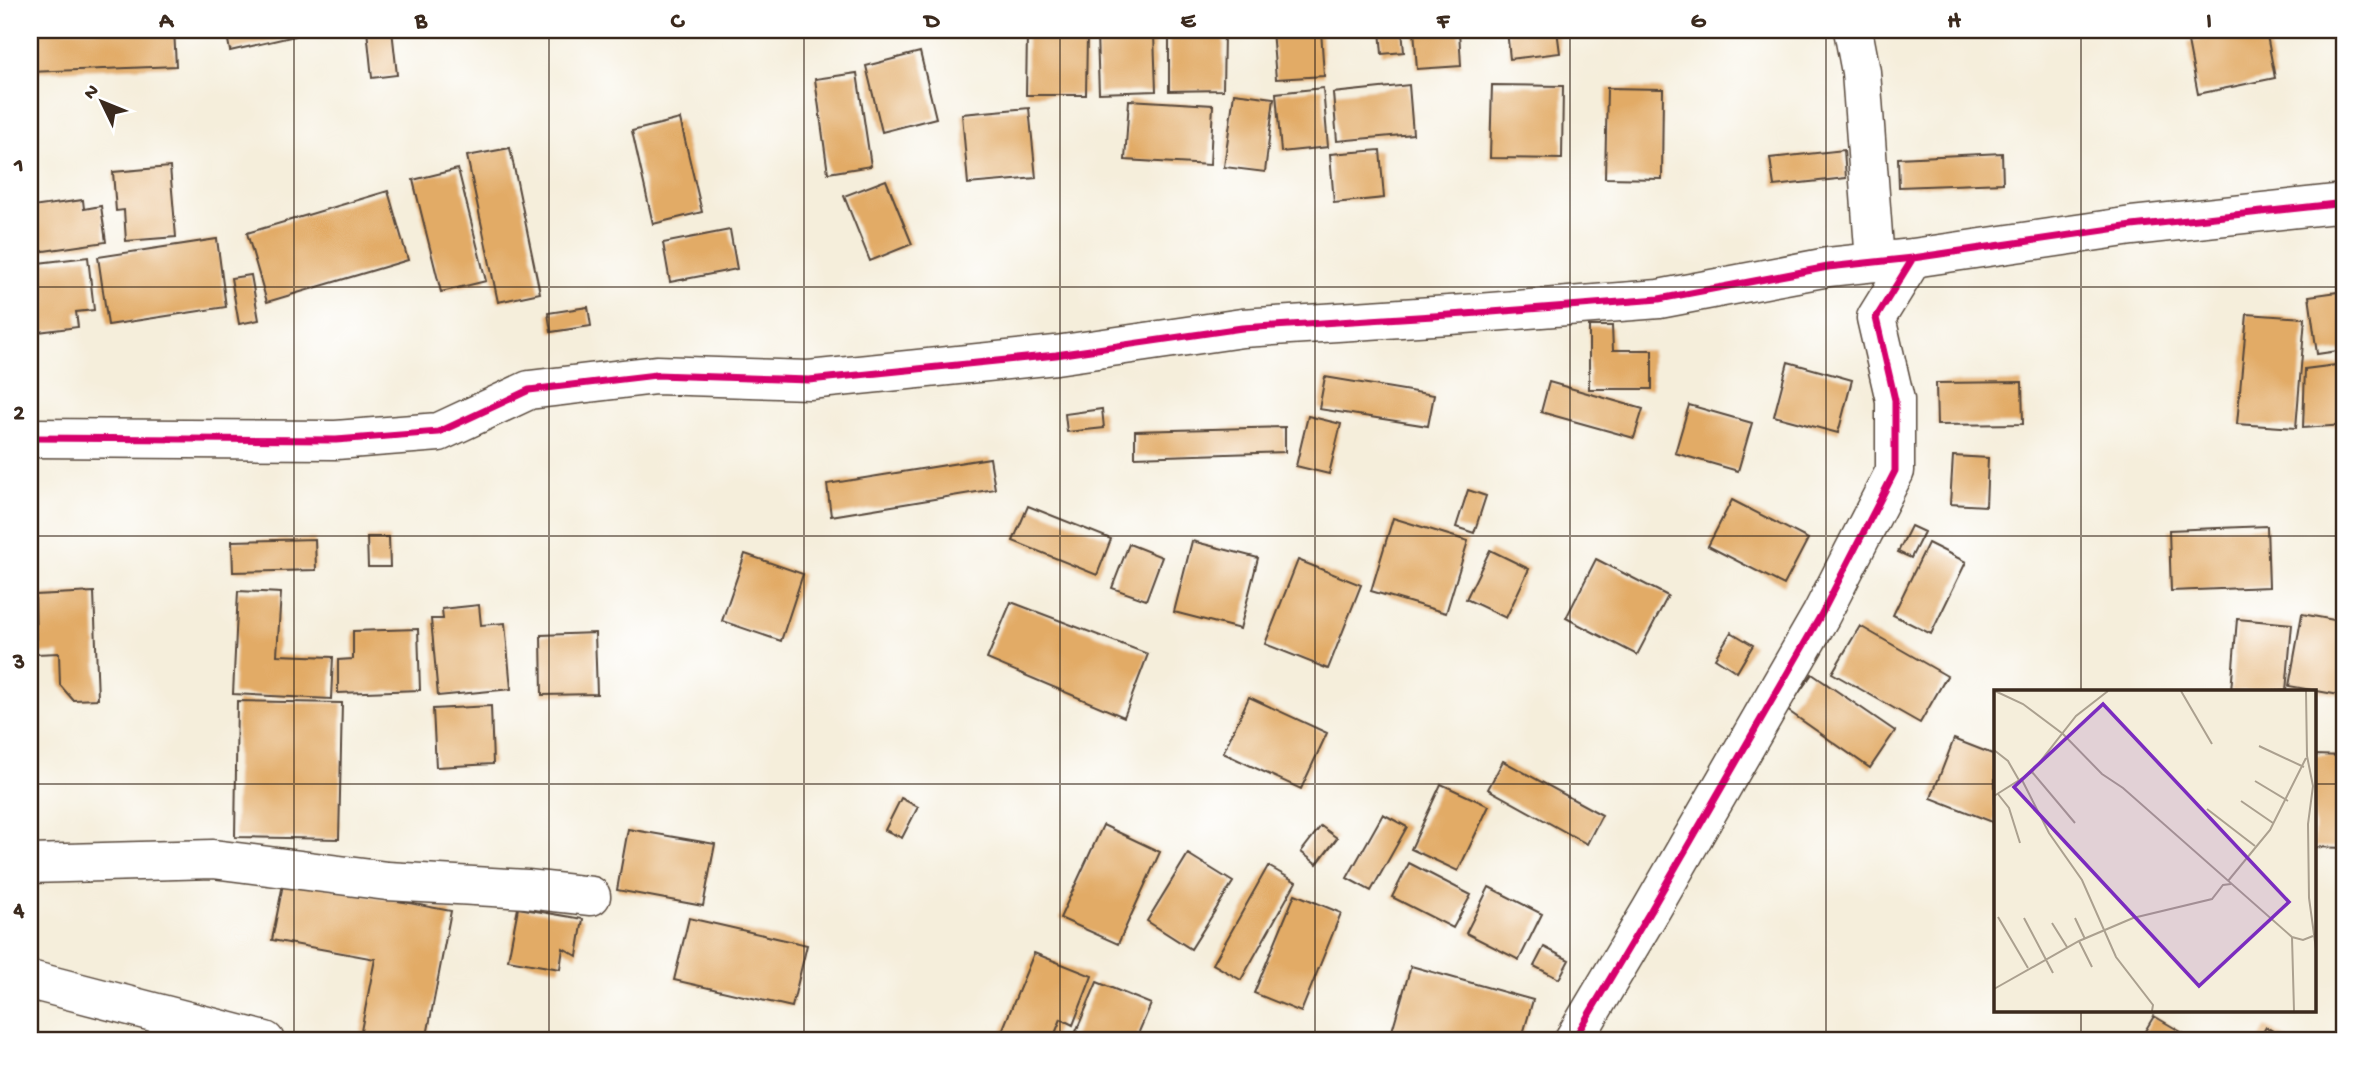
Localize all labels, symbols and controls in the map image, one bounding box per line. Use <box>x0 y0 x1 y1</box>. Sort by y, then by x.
text: A <box>158 9 174 36</box>
text: B <box>414 9 428 36</box>
text: C <box>671 9 686 36</box>
text: D <box>923 9 941 36</box>
text: E <box>1181 9 1197 36</box>
text: F <box>1436 9 1451 36</box>
text: G <box>1691 9 1707 36</box>
text: H <box>1947 9 1961 36</box>
text: I <box>2206 9 2212 36</box>
north arrow <box>66 66 136 136</box>
text: N <box>79 80 105 105</box>
text: 1 <box>13 153 24 180</box>
text: 2 <box>13 401 25 428</box>
text: 3 <box>12 650 25 677</box>
inset map <box>1994 690 2316 1012</box>
text: 4 <box>13 898 25 925</box>

